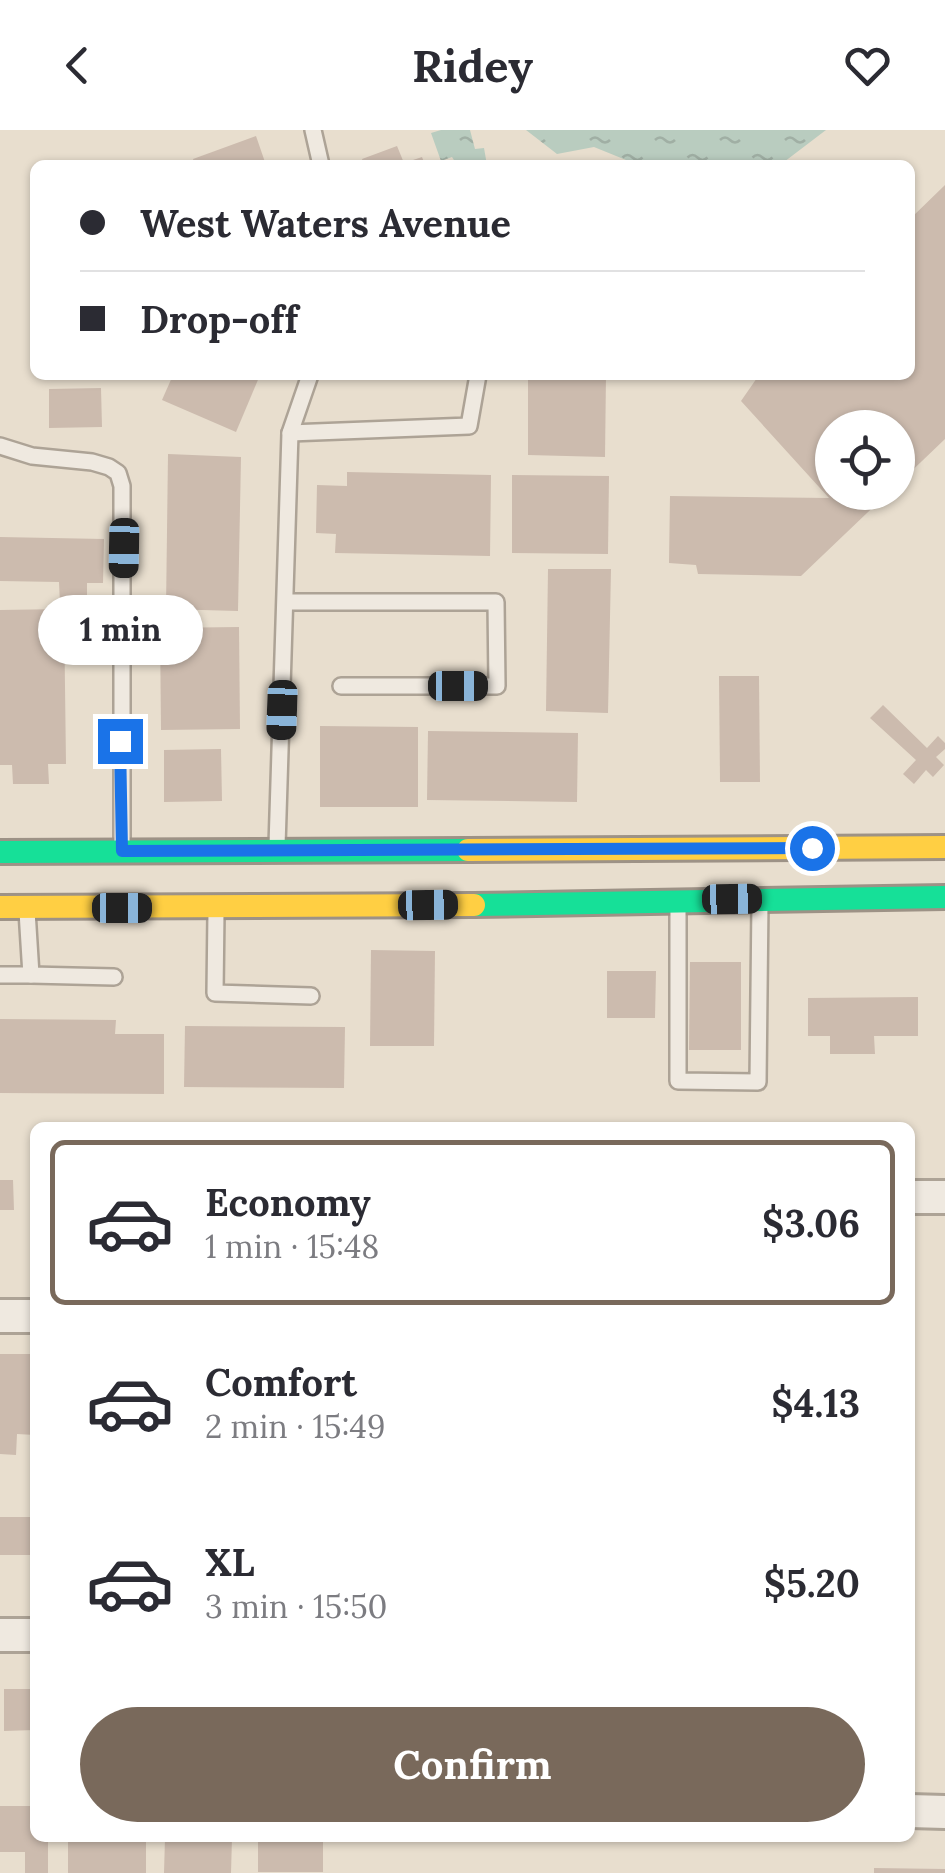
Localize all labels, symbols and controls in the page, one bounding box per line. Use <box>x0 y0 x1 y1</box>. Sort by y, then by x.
text: Ridey <box>412 37 533 94</box>
icon: back <box>50 38 105 93</box>
icon: heart <box>840 38 895 93</box>
text: West Waters Avenue <box>140 199 511 247</box>
text: Drop-off <box>140 295 298 343</box>
map controls <box>815 410 915 510</box>
button: locate <box>815 410 915 510</box>
car <box>108 518 140 578</box>
callout: 1 min <box>38 596 202 666</box>
text: 1 min <box>80 609 161 650</box>
car <box>428 671 488 701</box>
car <box>266 679 298 741</box>
route end <box>98 719 143 764</box>
route start <box>790 826 835 871</box>
car <box>702 883 762 915</box>
car <box>398 889 458 921</box>
car <box>92 893 152 923</box>
icon: car <box>85 1178 175 1268</box>
text: Economy <box>205 1178 371 1226</box>
text: $3.06 <box>762 1199 860 1247</box>
text: 1 min · 15:48 <box>205 1226 379 1267</box>
icon: car <box>85 1358 175 1448</box>
text: Comfort <box>205 1358 357 1406</box>
text: $4.13 <box>771 1379 860 1427</box>
text: 2 min · 15:49 <box>205 1406 385 1447</box>
icon: car <box>85 1538 175 1628</box>
text: XL <box>205 1538 255 1586</box>
text: $5.20 <box>764 1559 860 1607</box>
text: 3 min · 15:50 <box>205 1586 388 1627</box>
button: Confirm <box>80 1707 865 1822</box>

